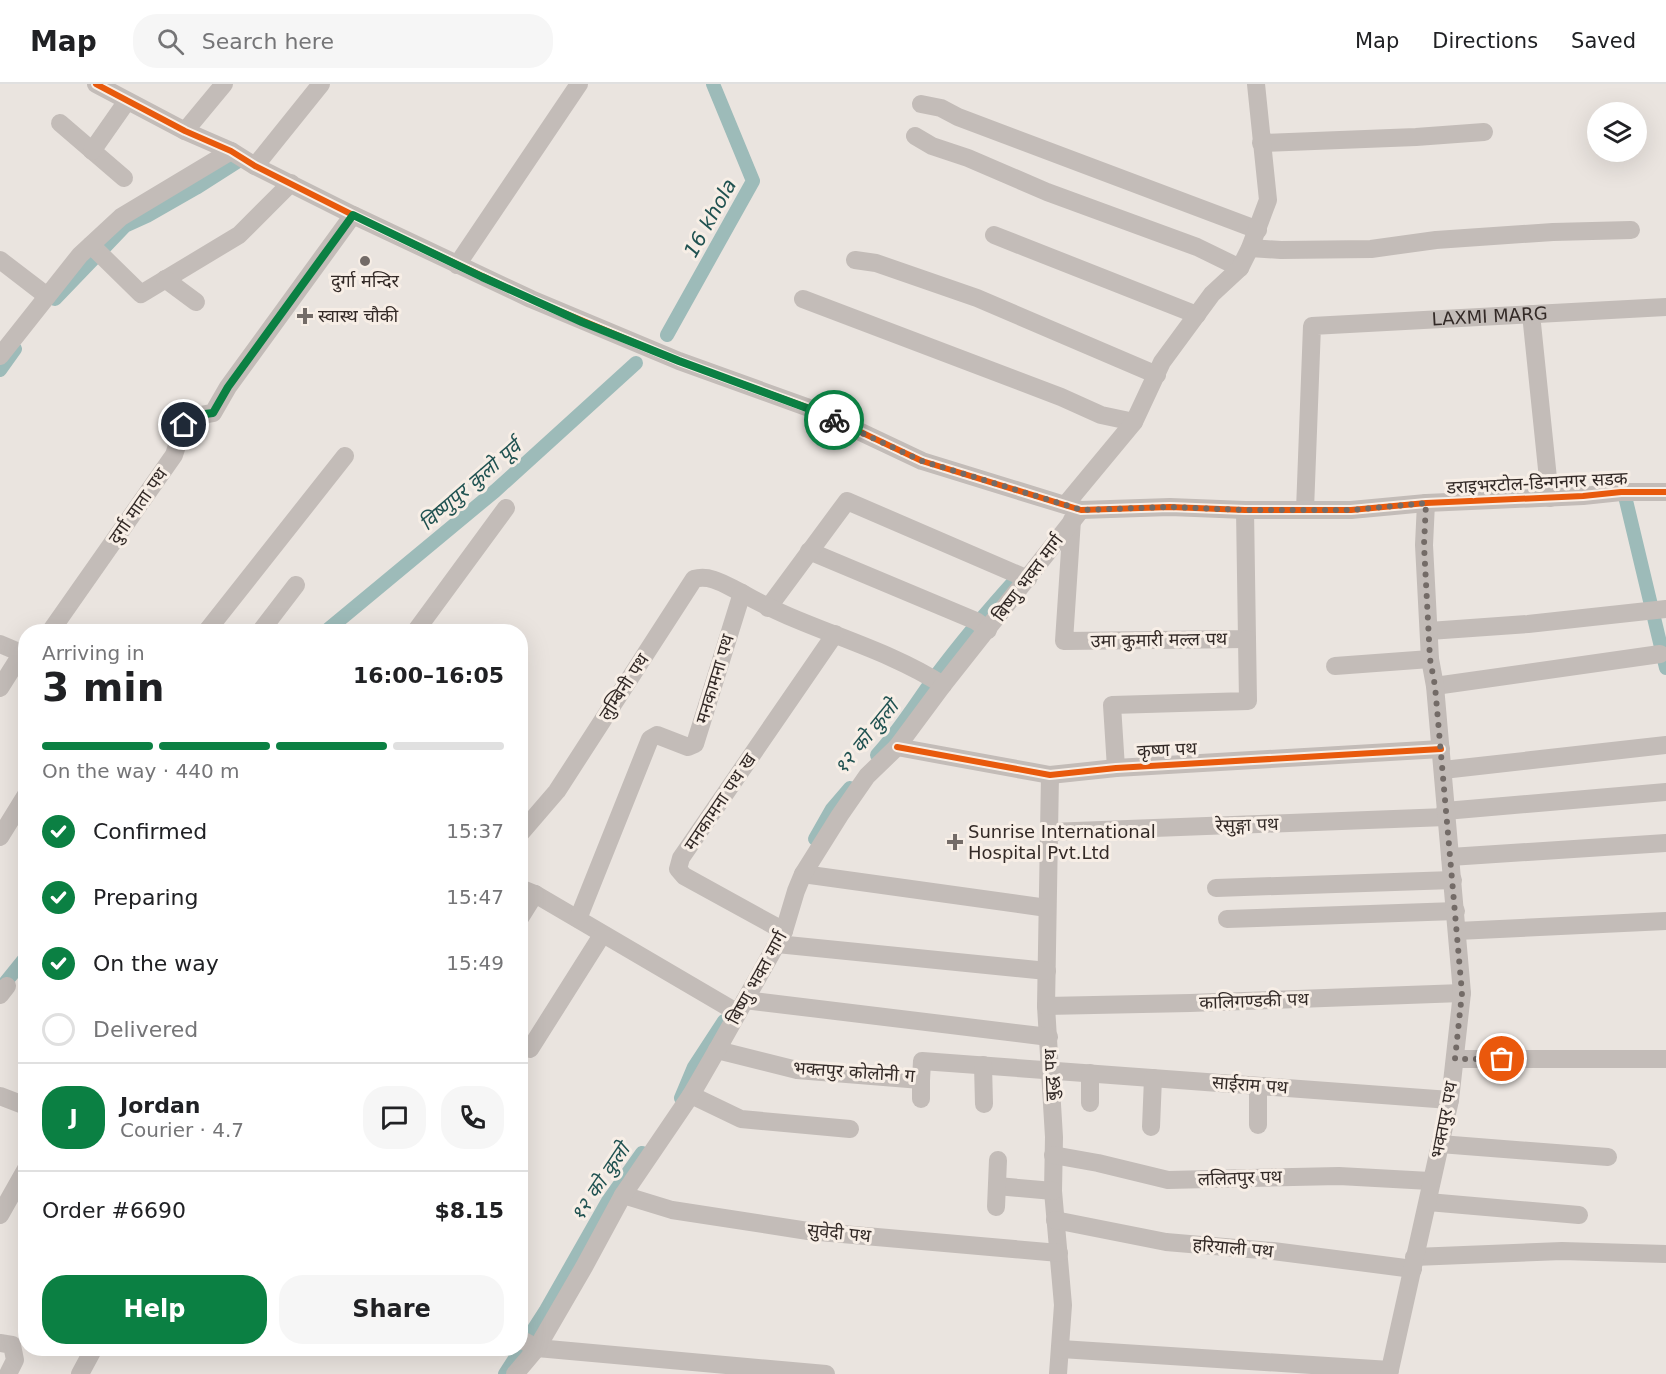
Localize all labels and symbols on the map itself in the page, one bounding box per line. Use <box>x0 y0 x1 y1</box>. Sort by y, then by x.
water label: 16 khola <box>679 175 741 261</box>
marker: दुर्गा मन्दिर <box>358 254 372 268</box>
place label: दुर्गा मन्दिर <box>331 270 400 293</box>
street label: LAXMI MARG <box>1431 302 1548 330</box>
place label: स्वास्थ चौकी <box>318 305 398 326</box>
marker: स्वास्थ चौकी <box>296 307 314 325</box>
courier <box>804 390 864 450</box>
pin <box>158 399 209 450</box>
water label: विष्णुपुर कुलो पूर्व <box>415 431 530 536</box>
street label: दुर्गा माता पथ <box>104 463 173 549</box>
street label: डराइभरटोल-डिन्गनगर सडक <box>1445 467 1629 498</box>
street label: बिष्णु भक्त मार्ग <box>988 529 1069 626</box>
street label: उमा कुमारी मल्ल पथ <box>1091 628 1228 653</box>
street label: मनकामना पथ <box>691 631 738 726</box>
street label: लुम्बिनी पथ <box>594 649 655 725</box>
water label: १२ को कुलो <box>829 692 906 779</box>
street label: कृष्ण पथ <box>1136 737 1198 764</box>
street label: मनकामना पथ ख <box>679 749 760 854</box>
street label: रेसुङ्गा पथ <box>1214 813 1279 838</box>
place label: Sunrise International Hospital Pvt.Ltd <box>968 821 1156 863</box>
marker: Sunrise International Hospital Pvt.Ltd <box>946 833 964 851</box>
street label: बिष्णु भक्त मार्ग <box>722 927 793 1029</box>
street label: कालिगण्डकी पथ <box>1199 988 1310 1013</box>
pin <box>1476 1033 1527 1084</box>
street label: बुद्ध पथ <box>1039 1048 1064 1101</box>
street label: भक्तपुर कोलोनी ग <box>792 1057 916 1088</box>
street label: साईराम पथ <box>1211 1071 1289 1098</box>
street label: भक्तपुर पथ <box>1426 1079 1463 1160</box>
water label: १२ को कुलो <box>565 1136 638 1226</box>
street label: ललितपुर पथ <box>1197 1166 1283 1191</box>
street label: सुवेदी पथ <box>806 1219 872 1248</box>
street label: हरियाली पथ <box>1192 1234 1275 1262</box>

